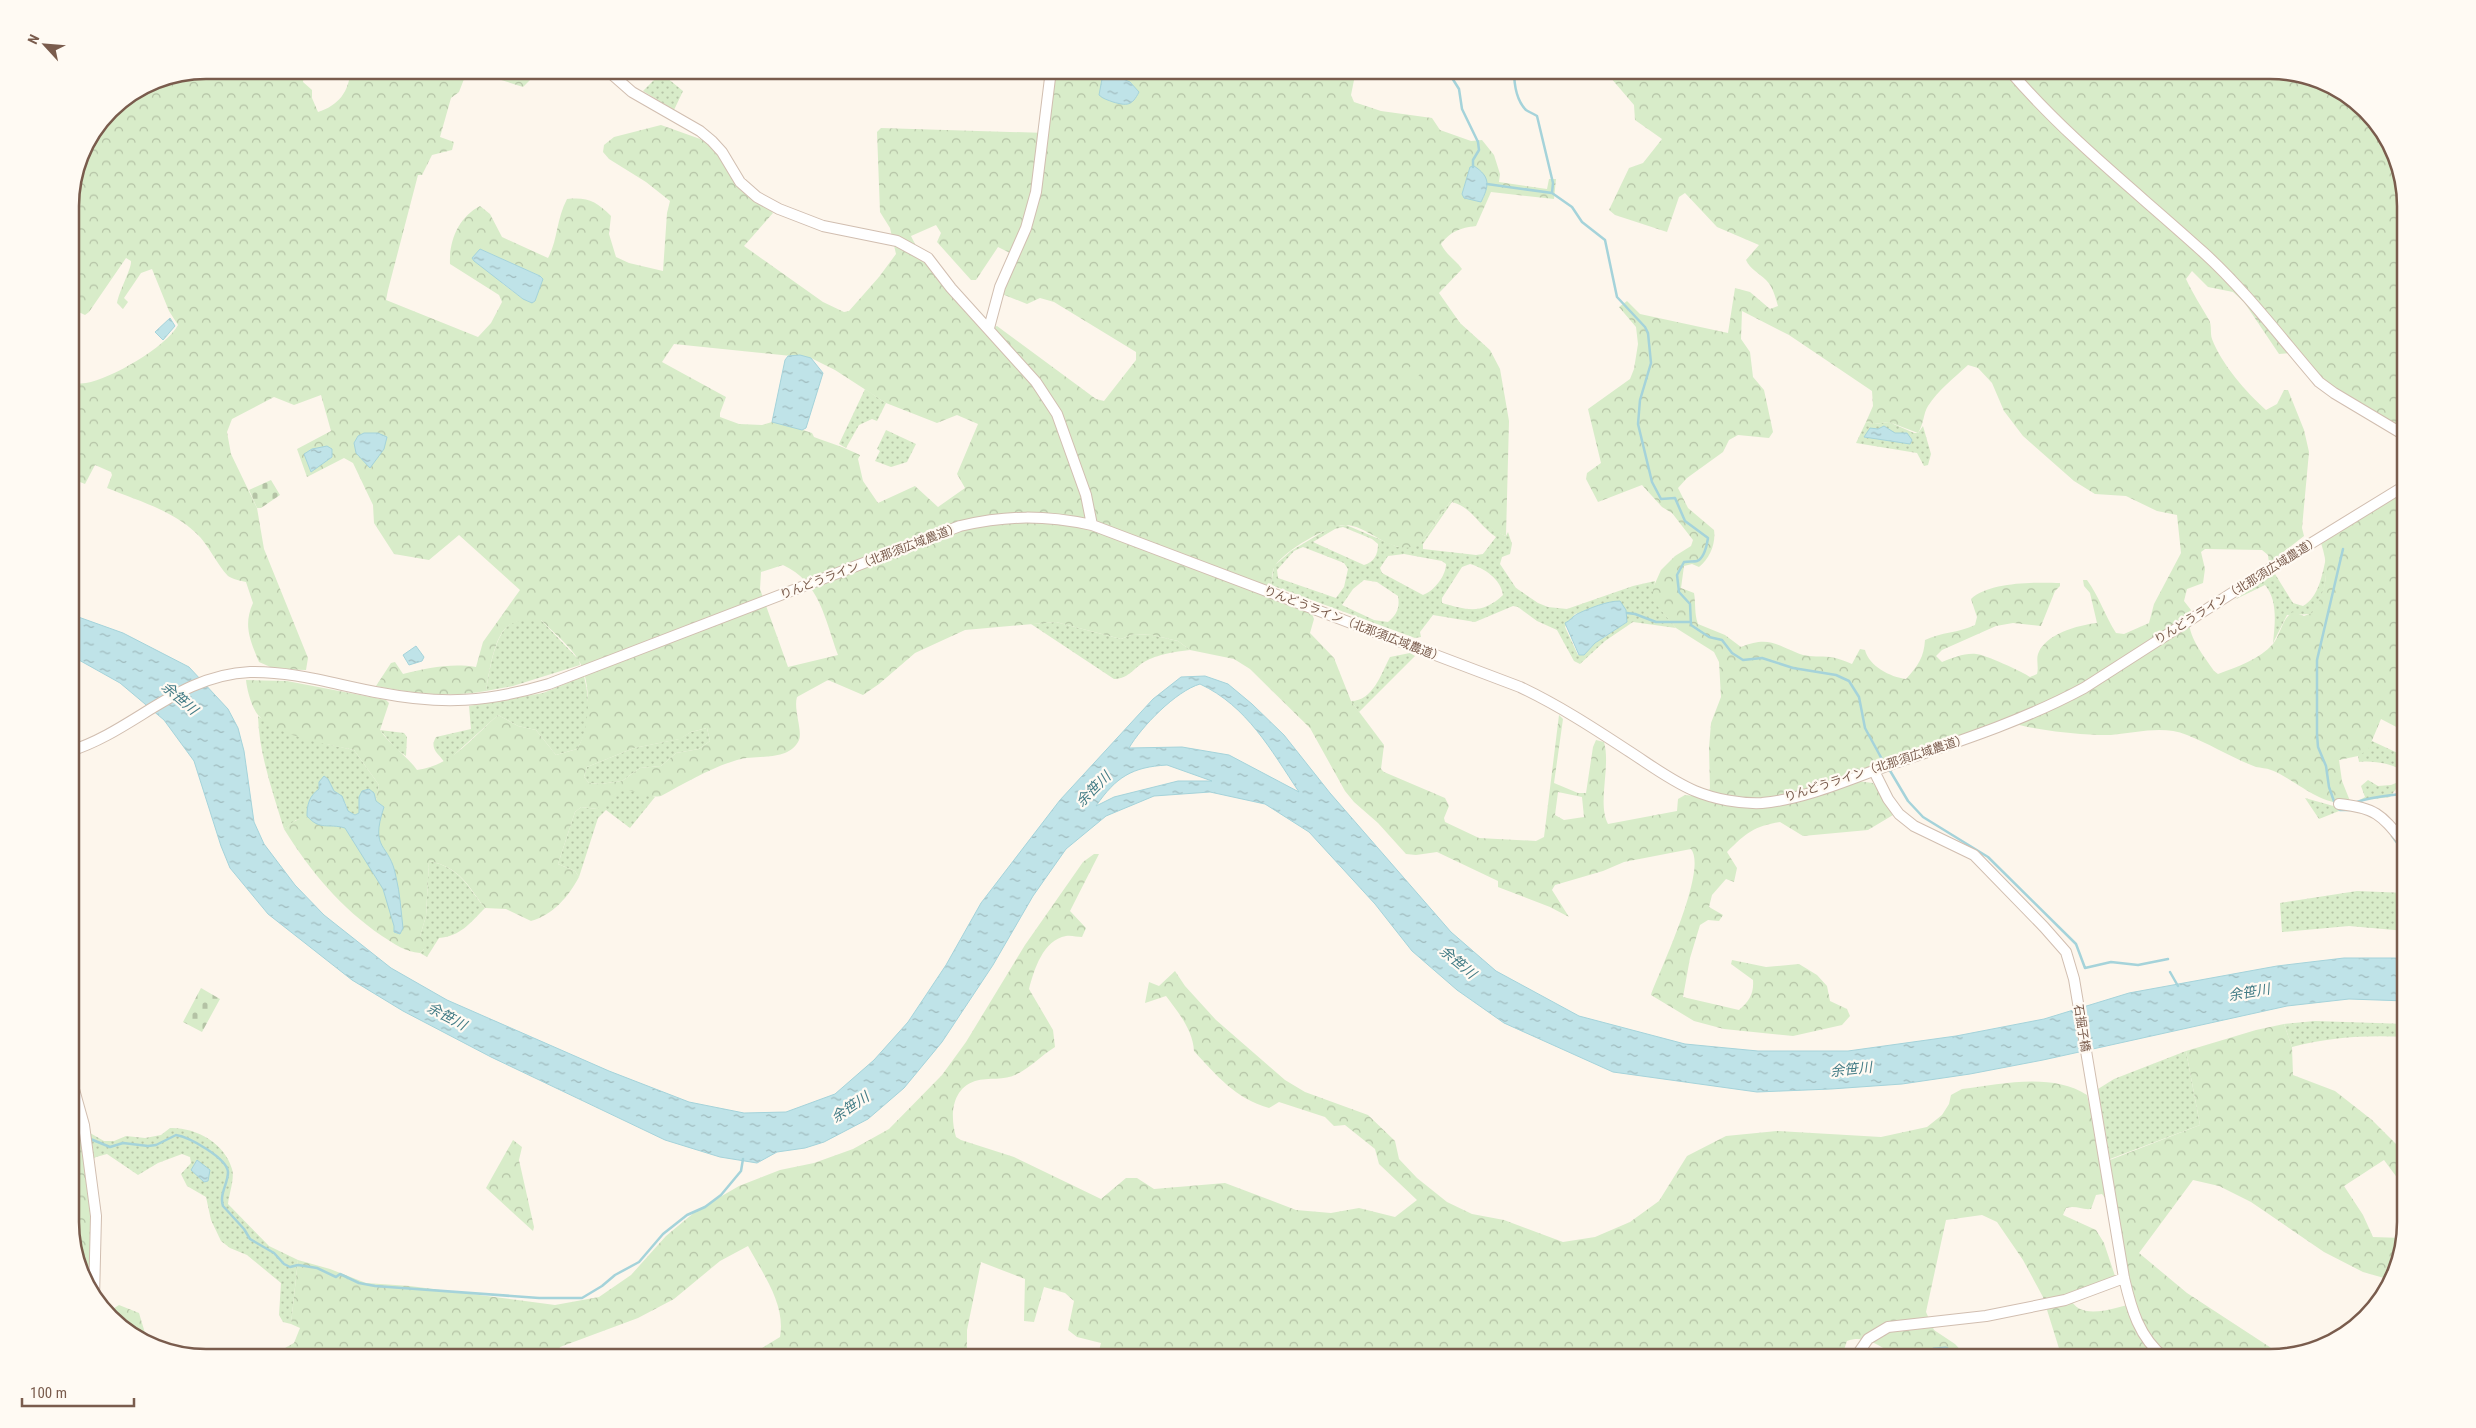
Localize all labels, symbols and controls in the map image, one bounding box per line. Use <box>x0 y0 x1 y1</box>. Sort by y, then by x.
north arrow <box>20 20 70 70</box>
text: N <box>24 32 42 47</box>
street label: りんどうライン（北那須広域農道） <box>778 520 962 602</box>
street label: りんどうライン（北那須広域農道） <box>2152 533 2322 647</box>
street label: りんどうライン（北那須広域農道） <box>1262 583 1446 665</box>
water label: 余笹川 <box>159 678 203 719</box>
street label: りんどうライン（北那須広域農道） <box>1783 732 1969 804</box>
water label: 余笹川 <box>1072 767 1115 810</box>
water label: 余笹川 <box>1437 942 1481 983</box>
water label: 余笹川 <box>2227 980 2273 1004</box>
water label: 余笹川 <box>425 999 471 1034</box>
street label: 石掘子橋 <box>2071 1003 2093 1053</box>
water label: 余笹川 <box>1829 1059 1875 1079</box>
water label: 余笹川 <box>828 1088 874 1125</box>
scale bar <box>22 1376 135 1408</box>
text: 100 m <box>30 1384 67 1402</box>

